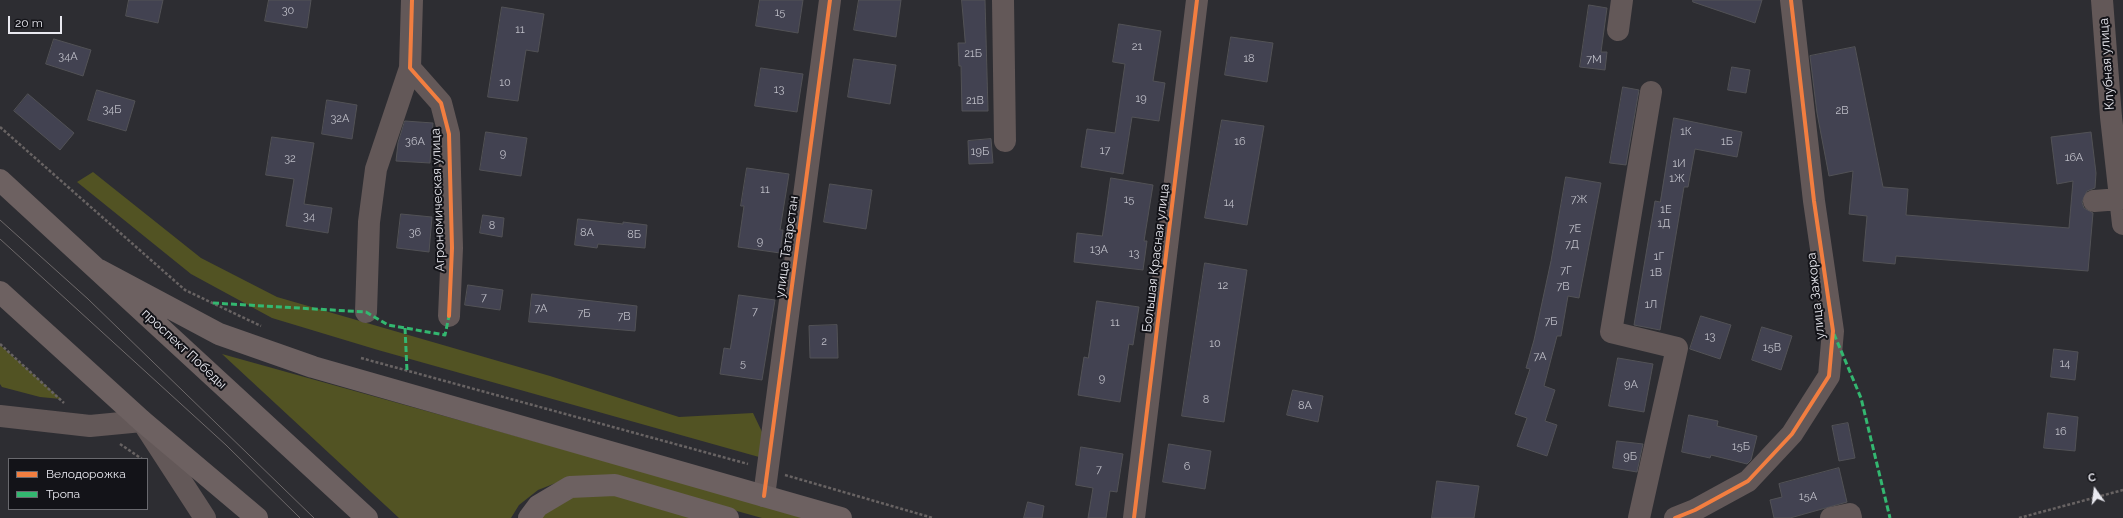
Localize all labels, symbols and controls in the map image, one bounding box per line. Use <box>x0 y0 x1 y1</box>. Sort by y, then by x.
house number: 30 <box>282 4 294 18</box>
house number: 15 <box>775 6 785 20</box>
scale bar <box>10 8 64 34</box>
text: 20 m <box>15 16 43 30</box>
street label: Клубная улица <box>2096 18 2118 110</box>
house number: 11 <box>515 23 525 37</box>
house number: 21 <box>1132 40 1142 54</box>
house number: 21Б <box>964 47 982 61</box>
house number: 34А <box>58 50 78 64</box>
house number: 18 <box>1243 52 1255 66</box>
house number: 7М <box>1586 53 1602 67</box>
house number: 10 <box>499 76 511 90</box>
house number: 13 <box>774 83 784 97</box>
house number: 19 <box>1135 92 1147 106</box>
house number: 21В <box>966 94 984 108</box>
house number: 34Б <box>102 103 122 117</box>
house number: 2В <box>1835 104 1849 118</box>
house number: 32А <box>330 112 350 126</box>
house number: 1К <box>1680 125 1692 139</box>
street label: Агрономическая улица <box>428 128 448 272</box>
house number: 36А <box>405 135 425 149</box>
house number: 16 <box>1234 135 1246 149</box>
house number: 1Б <box>1721 135 1733 149</box>
house number: 17 <box>1100 144 1110 158</box>
house number: 19Б <box>971 145 989 159</box>
house number: 9 <box>500 147 506 161</box>
house number: 16А <box>2065 151 2083 165</box>
house number: 32 <box>284 152 296 166</box>
house number: 1И <box>1672 157 1686 171</box>
house number: 1Ж <box>1669 172 1685 186</box>
house number: 11 <box>760 183 770 197</box>
street label: Большая Красная улица <box>1139 183 1173 333</box>
house number: 15 <box>1124 193 1134 207</box>
house number: 7Ж <box>1571 193 1587 207</box>
street label: улица Татарстан <box>772 195 802 299</box>
house number: 14 <box>1224 196 1234 210</box>
house number: 1Е <box>1660 203 1672 217</box>
house number: 34 <box>303 210 315 224</box>
house number: 1Д <box>1658 217 1670 231</box>
house number: 8 <box>489 219 495 233</box>
house number: 7Е <box>1569 222 1581 236</box>
house number: 36 <box>409 226 421 240</box>
house number: 8А <box>580 226 594 240</box>
house number: 8Б <box>627 228 641 242</box>
house number: 9 <box>757 235 763 249</box>
house number: 7Д <box>1565 238 1579 252</box>
house number: 13А <box>1090 243 1108 257</box>
house number: 13 <box>1129 247 1139 261</box>
house number: 1Г <box>1654 250 1664 264</box>
street label: улица Зажора <box>1804 252 1828 340</box>
house number: 7Г <box>1560 264 1572 278</box>
house number: 1В <box>1650 266 1662 280</box>
house number: 12 <box>1218 279 1228 293</box>
house number: 7В <box>1556 280 1570 294</box>
house number: 7 <box>481 291 487 305</box>
house number: 1Л <box>1645 298 1657 312</box>
house number: 7А <box>535 302 547 316</box>
house number: 7 <box>752 305 758 319</box>
street label: проспект Победы <box>138 306 230 392</box>
house number: 7Б <box>577 307 591 321</box>
house number: 7В <box>617 310 631 324</box>
house number: 7Б <box>1544 315 1558 329</box>
house number: 11 <box>1110 316 1120 330</box>
house number: 13 <box>1705 330 1715 344</box>
house number: 2 <box>821 335 827 349</box>
house number: 10 <box>1209 337 1221 351</box>
house number: 15В <box>1763 341 1781 355</box>
house number: 7А <box>1534 350 1546 364</box>
house number: 5 <box>740 357 746 371</box>
house number: 14 <box>2060 357 2070 371</box>
house number: 9 <box>1099 372 1105 386</box>
house number: 9А <box>1624 378 1638 392</box>
house number: 8 <box>1203 393 1209 407</box>
house number: 8А <box>1298 399 1312 413</box>
house number: 16 <box>2055 425 2067 439</box>
house number: 15Б <box>1732 440 1750 454</box>
house number: 9Б <box>1623 450 1637 464</box>
legend <box>8 458 148 510</box>
house number: 6 <box>1184 460 1190 474</box>
house number: 7 <box>1096 463 1102 477</box>
text: Велодорожка <box>46 467 126 481</box>
north arrow <box>2075 470 2115 510</box>
text: С <box>2087 471 2097 485</box>
text: Тропа <box>46 487 80 501</box>
house number: 15А <box>1799 490 1817 504</box>

